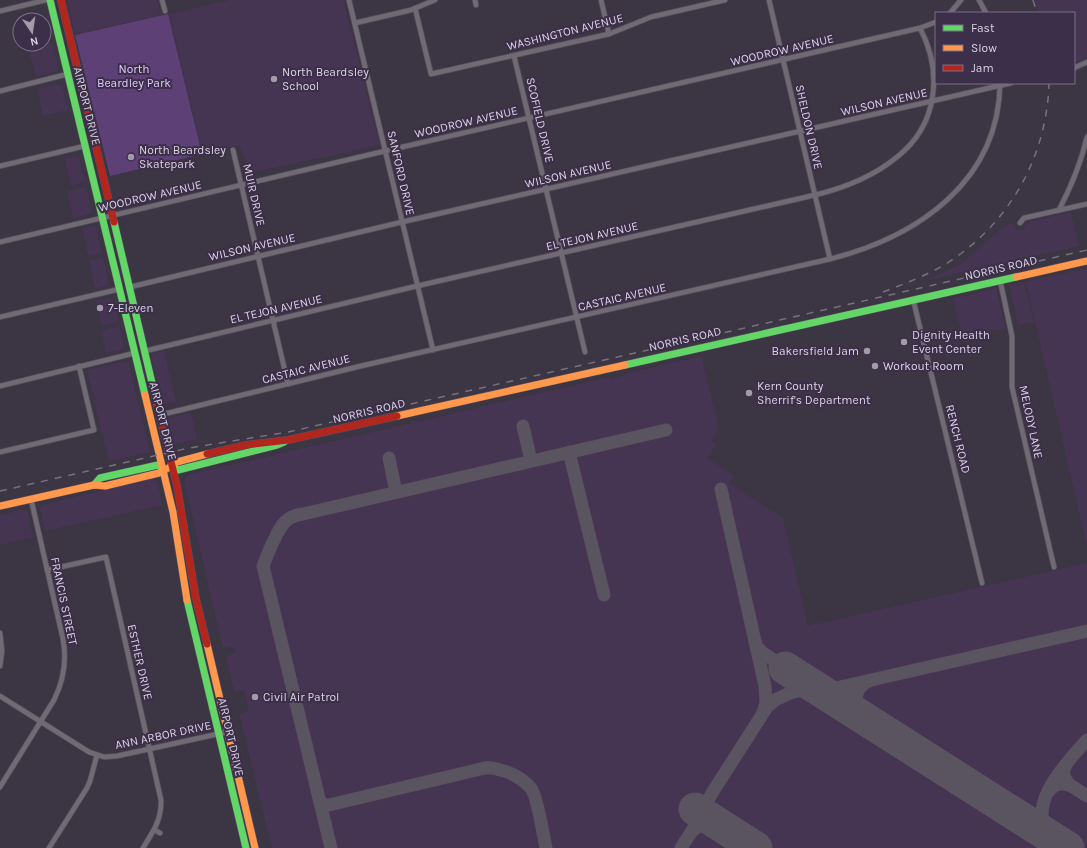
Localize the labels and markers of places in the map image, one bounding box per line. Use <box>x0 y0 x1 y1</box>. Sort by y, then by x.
place label: North Beardsley School <box>282 65 369 93</box>
marker: North Beardsley School <box>269 74 279 84</box>
place label: North Beardsley Skatepark <box>139 143 226 171</box>
marker: North Beardsley Skatepark <box>126 152 136 162</box>
place label: 7-Eleven <box>108 301 154 315</box>
marker: 7-Eleven <box>95 303 105 313</box>
place label: Dignity Health Event Center <box>912 328 990 356</box>
marker: Dignity Health Event Center <box>899 337 909 347</box>
place label: Bakersfield Jam <box>772 344 859 358</box>
marker: Bakersfield Jam <box>862 346 872 356</box>
place label: Workout Room <box>883 359 964 373</box>
marker: Workout Room <box>870 361 880 371</box>
place label: Kern County Sherrif's Department <box>757 379 871 407</box>
marker: Kern County Sherrif's Department <box>744 388 754 398</box>
place label: Civil Air Patrol <box>263 690 339 704</box>
marker: Civil Air Patrol <box>250 692 260 702</box>

